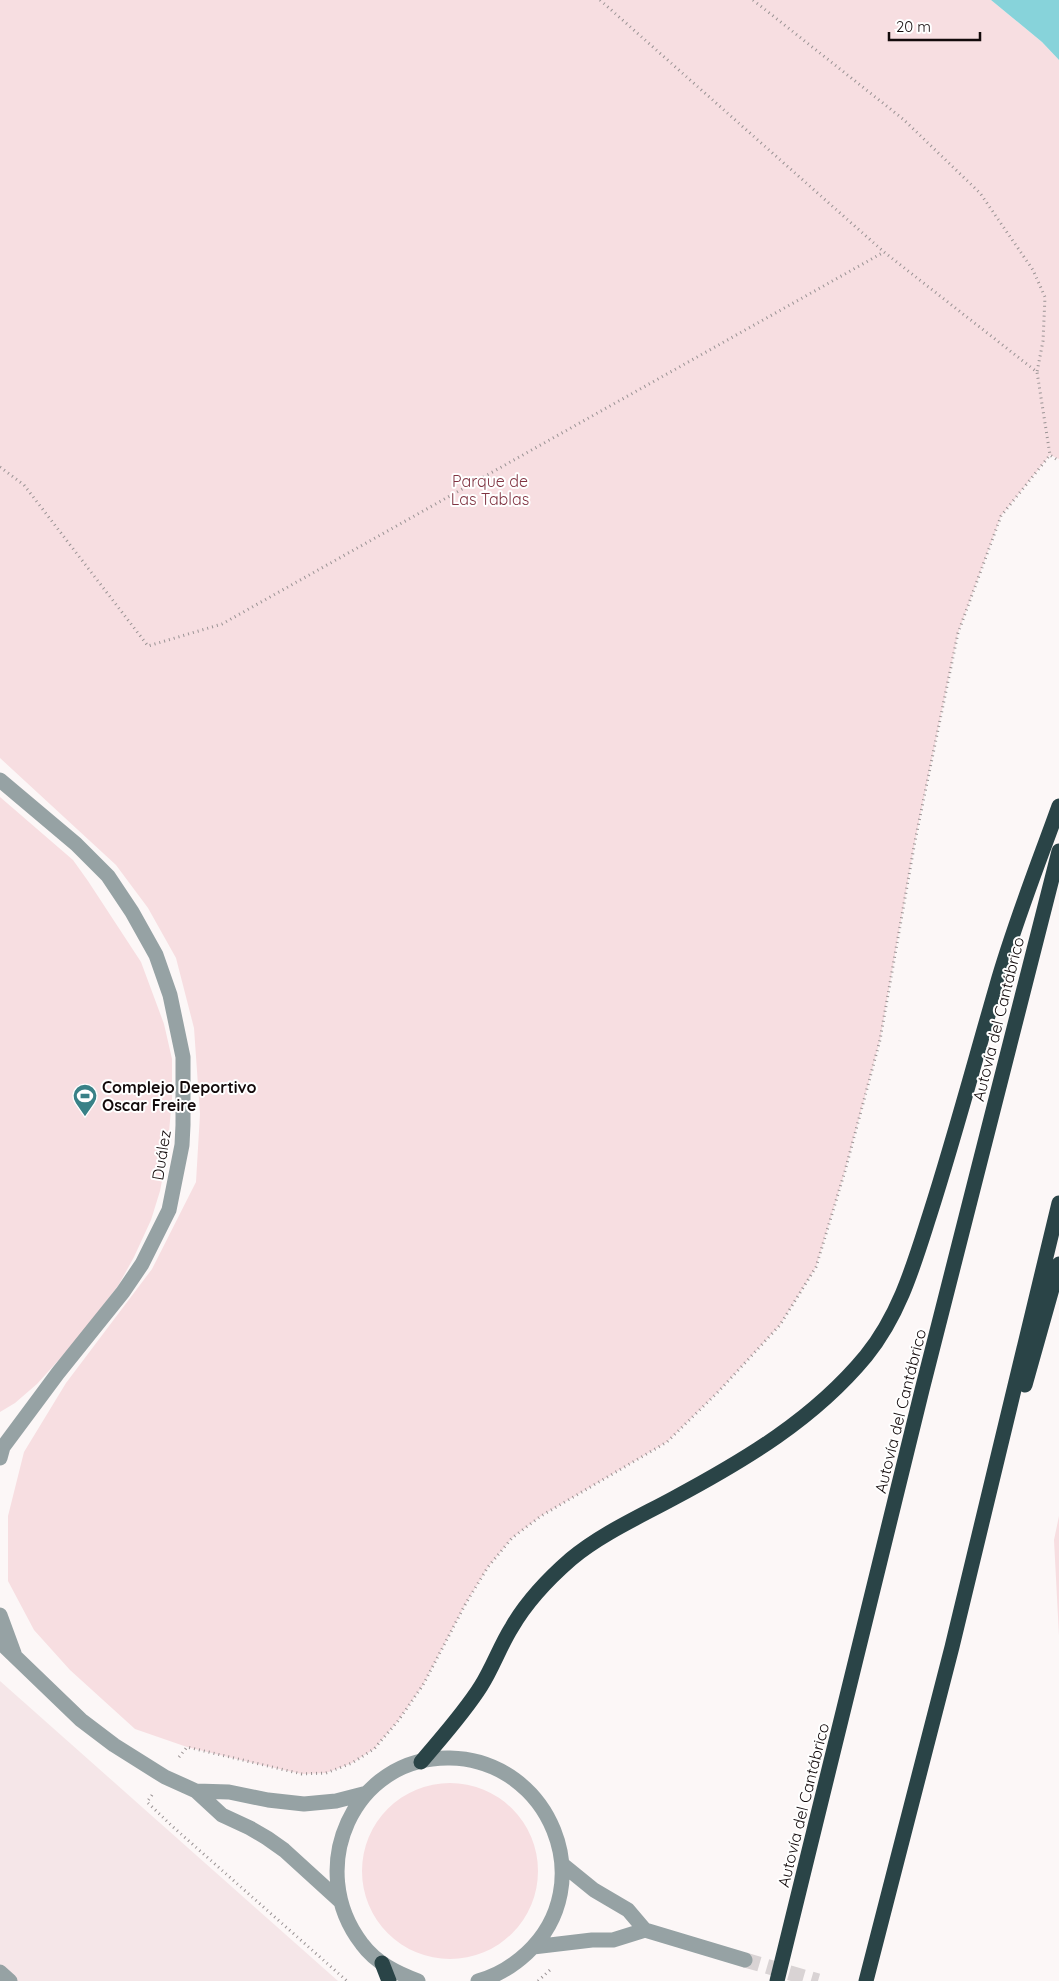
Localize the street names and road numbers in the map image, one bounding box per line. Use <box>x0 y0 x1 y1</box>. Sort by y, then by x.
street label: Autovía del Cantábrico <box>968 935 1028 1103</box>
street label: Duález <box>147 1128 175 1182</box>
street label: Autovía del Cantábrico <box>870 1327 930 1495</box>
street label: Autovía del Cantábrico <box>773 1721 833 1889</box>

